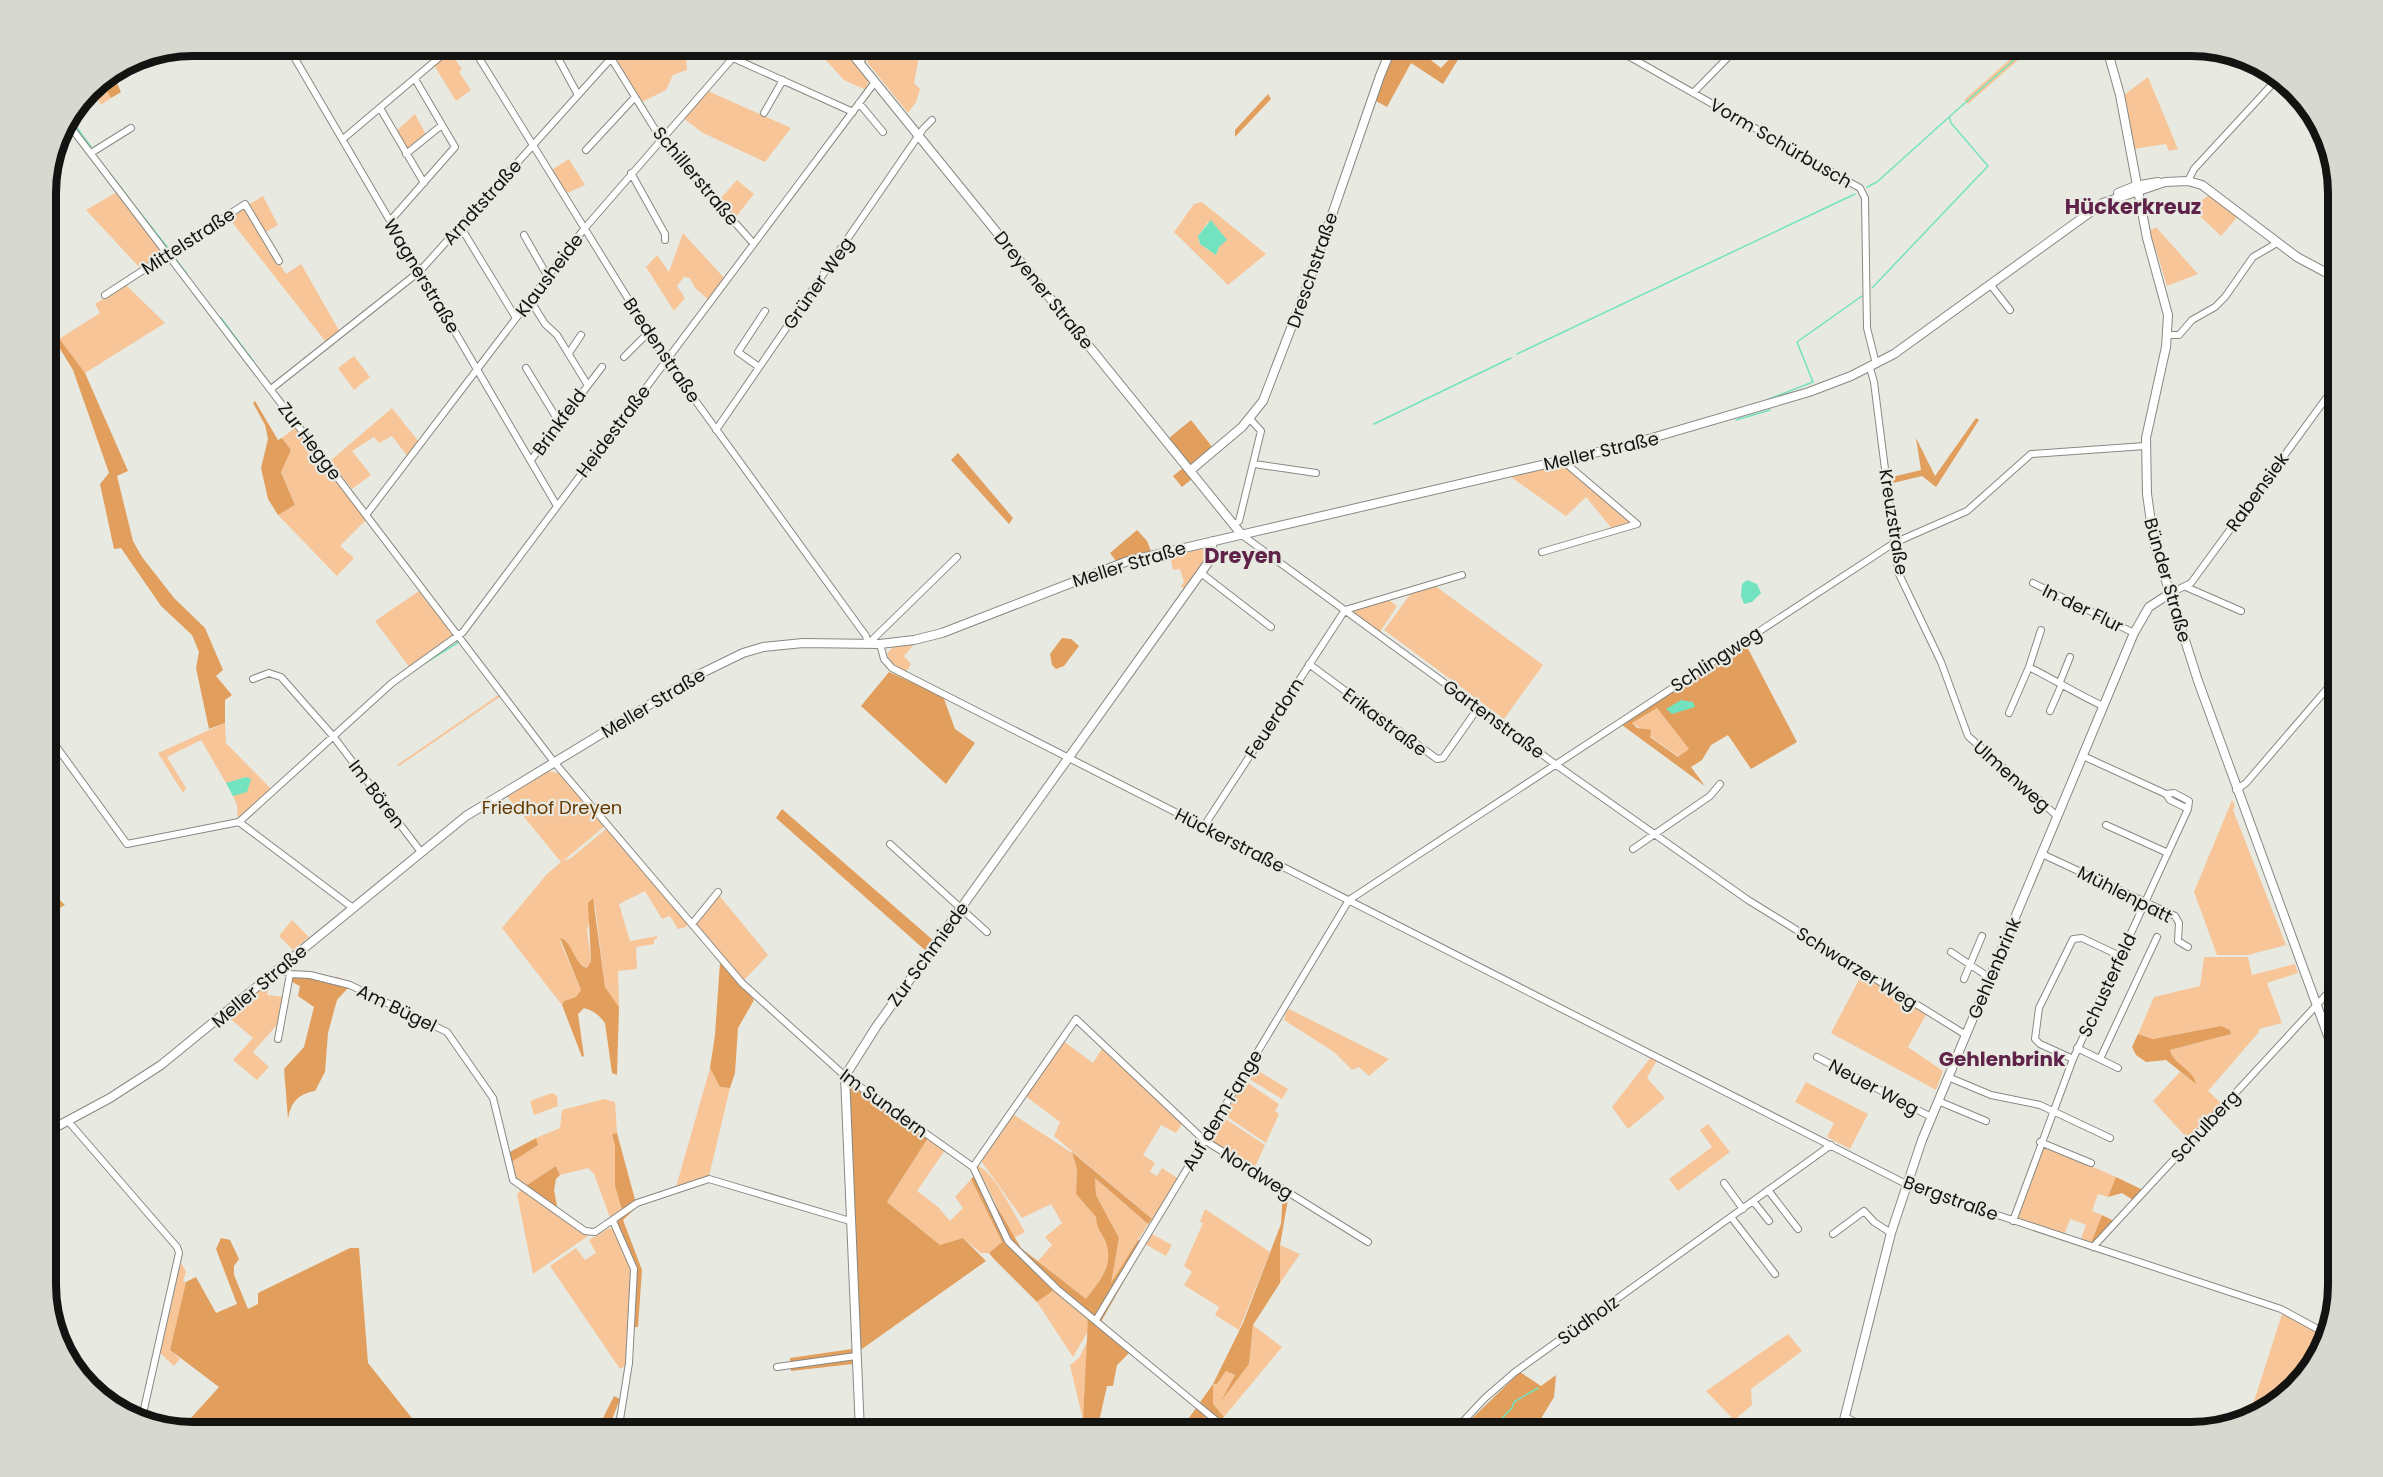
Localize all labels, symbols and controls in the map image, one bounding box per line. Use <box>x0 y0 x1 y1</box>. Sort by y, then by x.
street label: Vorm Schürbusch <box>1705 92 1857 194</box>
street label: Schillerstraße <box>647 121 745 231</box>
street label: Arndtstraße <box>437 154 527 250</box>
district label: Hückerkreuz <box>2065 192 2201 221</box>
street label: Mittelstraße <box>136 201 240 281</box>
street label: Dreschstraße <box>1281 209 1343 331</box>
street label: Wagnerstraße <box>378 214 466 338</box>
street label: Dreyener Straße <box>988 226 1100 354</box>
street label: Klausheide <box>509 228 589 322</box>
street label: Grüner Weg <box>777 232 859 334</box>
street label: Bredenstraße <box>618 292 706 408</box>
street label: Heidestraße <box>570 380 656 482</box>
street label: Brinkfeld <box>526 384 592 460</box>
street label: Zur Hegge <box>272 397 348 485</box>
street label: Meller Straße <box>1541 426 1661 476</box>
street label: Rabensiek <box>2220 447 2295 537</box>
street label: Kreuzstraße <box>1873 467 1915 577</box>
street label: Bünder Straße <box>2138 515 2198 645</box>
street label: Meller Straße <box>1069 535 1189 593</box>
district label: Dreyen <box>1204 541 1282 570</box>
street label: In der Flur <box>2038 578 2128 639</box>
street label: Schlingweg <box>1666 620 1766 698</box>
street label: Meller Straße <box>596 662 710 744</box>
street label: Feuerdorn <box>1239 673 1309 763</box>
street label: Gartenstraße <box>1438 674 1550 764</box>
street label: Erikastraße <box>1338 682 1432 762</box>
street label: Ulmenweg <box>1968 735 2056 817</box>
street label: Im Bören <box>343 755 411 833</box>
park label: Friedhof Dreyen <box>482 795 622 820</box>
street label: Hückerstraße <box>1171 802 1289 878</box>
street label: Mühlenpatt <box>2073 859 2177 929</box>
street label: Zur Schmiede <box>882 897 974 1011</box>
street label: Gehlenbrink <box>1961 913 2027 1023</box>
street label: Schwarzer Weg <box>1792 921 1922 1015</box>
street label: Schusterfeld <box>2072 929 2142 1041</box>
street label: Meller Straße <box>206 939 312 1033</box>
street label: Am Bügel <box>353 978 441 1038</box>
street label: Auf dem Fange <box>1176 1045 1268 1175</box>
district label: Gehlenbrink <box>1939 1045 2066 1073</box>
street label: Neuer Weg <box>1824 1053 1924 1121</box>
street label: Im Sundern <box>835 1063 933 1143</box>
street label: Schulberg <box>2165 1084 2245 1168</box>
street label: Nordweg <box>1216 1141 1298 1205</box>
street label: Bergstraße <box>1900 1169 2002 1227</box>
street label: Südholz <box>1552 1289 1624 1351</box>

